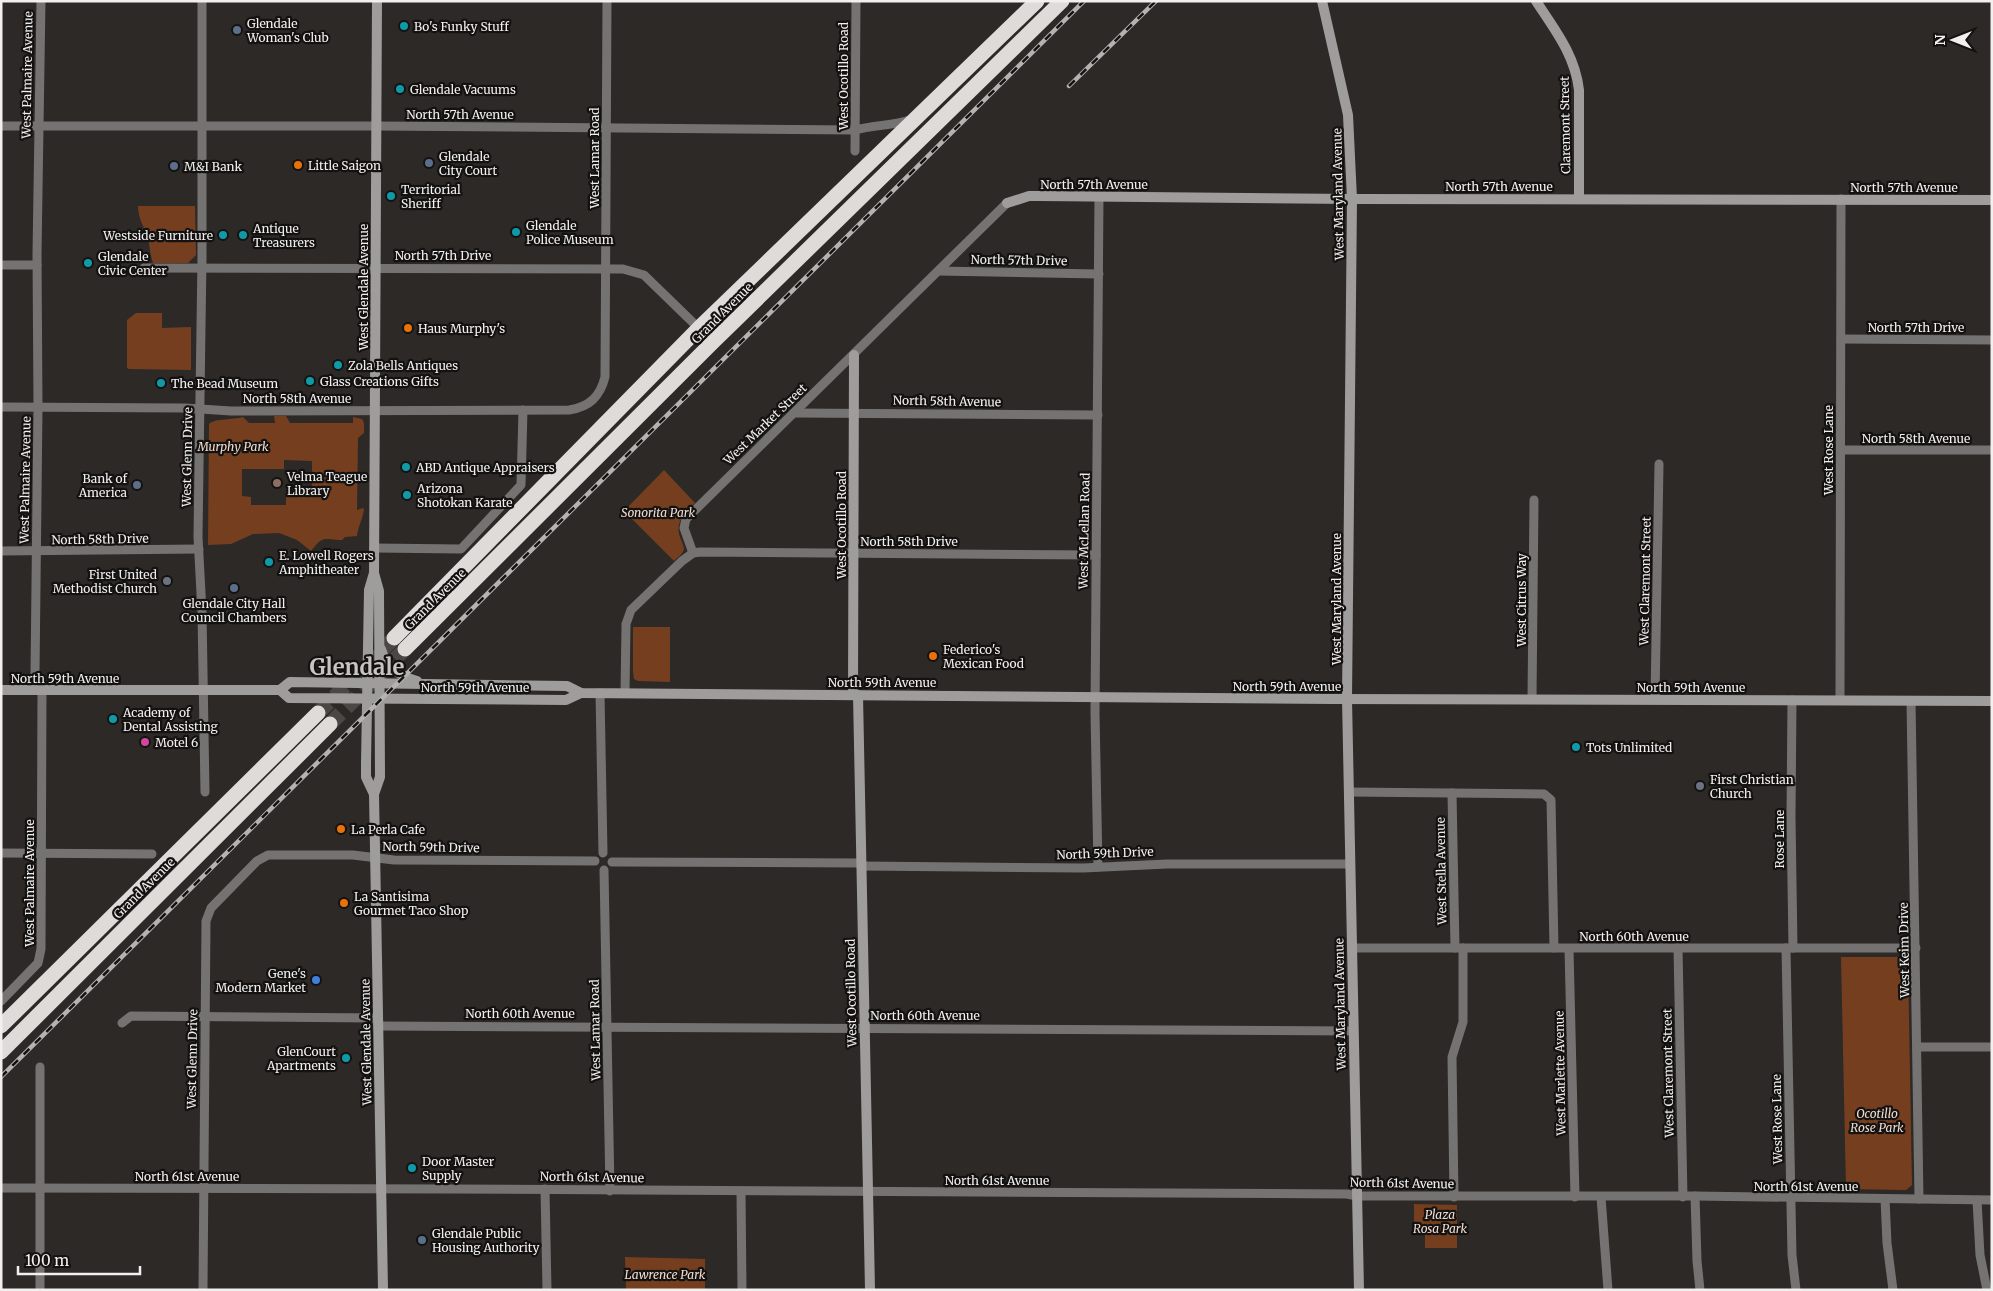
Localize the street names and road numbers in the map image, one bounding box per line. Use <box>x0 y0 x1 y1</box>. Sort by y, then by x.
street label: West Palmaire Avenue <box>18 11 36 140</box>
street label: West Ocotillo Road <box>836 22 851 131</box>
street label: Claremont Street <box>1557 76 1573 174</box>
street label: North 57th Avenue <box>406 107 514 122</box>
street label: West Lamar Road <box>587 107 602 210</box>
street label: West Maryland Avenue <box>1329 128 1347 261</box>
street label: North 57th Avenue <box>1040 177 1148 192</box>
street label: North 57th Avenue <box>1445 179 1553 194</box>
street label: North 57th Avenue <box>1850 180 1958 195</box>
street label: West Glendale Avenue <box>356 224 371 351</box>
street label: North 57th Drive <box>395 248 491 263</box>
street label: North 57th Drive <box>971 252 1067 268</box>
street label: Grand Avenue <box>688 279 756 347</box>
street label: North 57th Drive <box>1868 320 1964 335</box>
street label: West Market Street <box>719 380 810 468</box>
street label: North 58th Avenue <box>243 391 351 406</box>
street label: North 58th Avenue <box>893 393 1001 409</box>
street label: West Rose Lane <box>1821 405 1836 496</box>
street label: West Glenn Drive <box>179 407 195 508</box>
street label: West Palmaire Avenue <box>16 416 34 545</box>
street label: North 58th Avenue <box>1862 431 1970 446</box>
street label: West Ocotillo Road <box>834 471 849 580</box>
street label: West McLellan Road <box>1075 473 1093 590</box>
street label: West Claremont Street <box>1636 516 1654 647</box>
street label: North 58th Drive <box>51 531 149 547</box>
street label: West Maryland Avenue <box>1329 533 1344 666</box>
street label: North 58th Drive <box>860 534 958 549</box>
street label: West Citrus Way <box>1514 553 1529 648</box>
street label: Grand Avenue <box>401 565 469 633</box>
street label: North 59th Avenue <box>11 671 119 686</box>
street label: North 59th Avenue <box>828 675 936 690</box>
street label: North 59th Avenue <box>1233 679 1341 694</box>
street label: North 59th Avenue <box>421 680 529 695</box>
street label: North 59th Avenue <box>1637 680 1745 695</box>
street label: Rose Lane <box>1772 810 1787 868</box>
street label: West Stella Avenue <box>1433 817 1449 926</box>
street label: West Palmaire Avenue <box>22 819 37 948</box>
street label: North 59th Drive <box>382 839 480 855</box>
street label: North 59th Drive <box>1056 844 1154 862</box>
street label: Grand Avenue <box>110 854 178 922</box>
street label: West Keim Drive <box>1896 902 1912 999</box>
street label: North 60th Avenue <box>1579 929 1689 944</box>
street label: West Maryland Avenue <box>1331 938 1349 1071</box>
street label: West Ocotillo Road <box>843 939 859 1048</box>
street label: West Glendale Avenue <box>357 979 375 1106</box>
street label: West Lamar Road <box>587 979 603 1082</box>
street label: North 60th Avenue <box>465 1006 575 1021</box>
street label: North 60th Avenue <box>870 1008 980 1023</box>
street label: West Claremont Street <box>1659 1008 1677 1139</box>
street label: West Glenn Drive <box>184 1009 200 1110</box>
street label: West Marlette Avenue <box>1551 1010 1569 1137</box>
street label: West Rose Lane <box>1769 1074 1785 1165</box>
street label: North 61st Avenue <box>135 1169 239 1184</box>
street label: North 61st Avenue <box>540 1169 644 1185</box>
street label: North 61st Avenue <box>945 1173 1049 1188</box>
street label: North 61st Avenue <box>1350 1175 1454 1191</box>
street label: North 61st Avenue <box>1754 1179 1858 1194</box>

